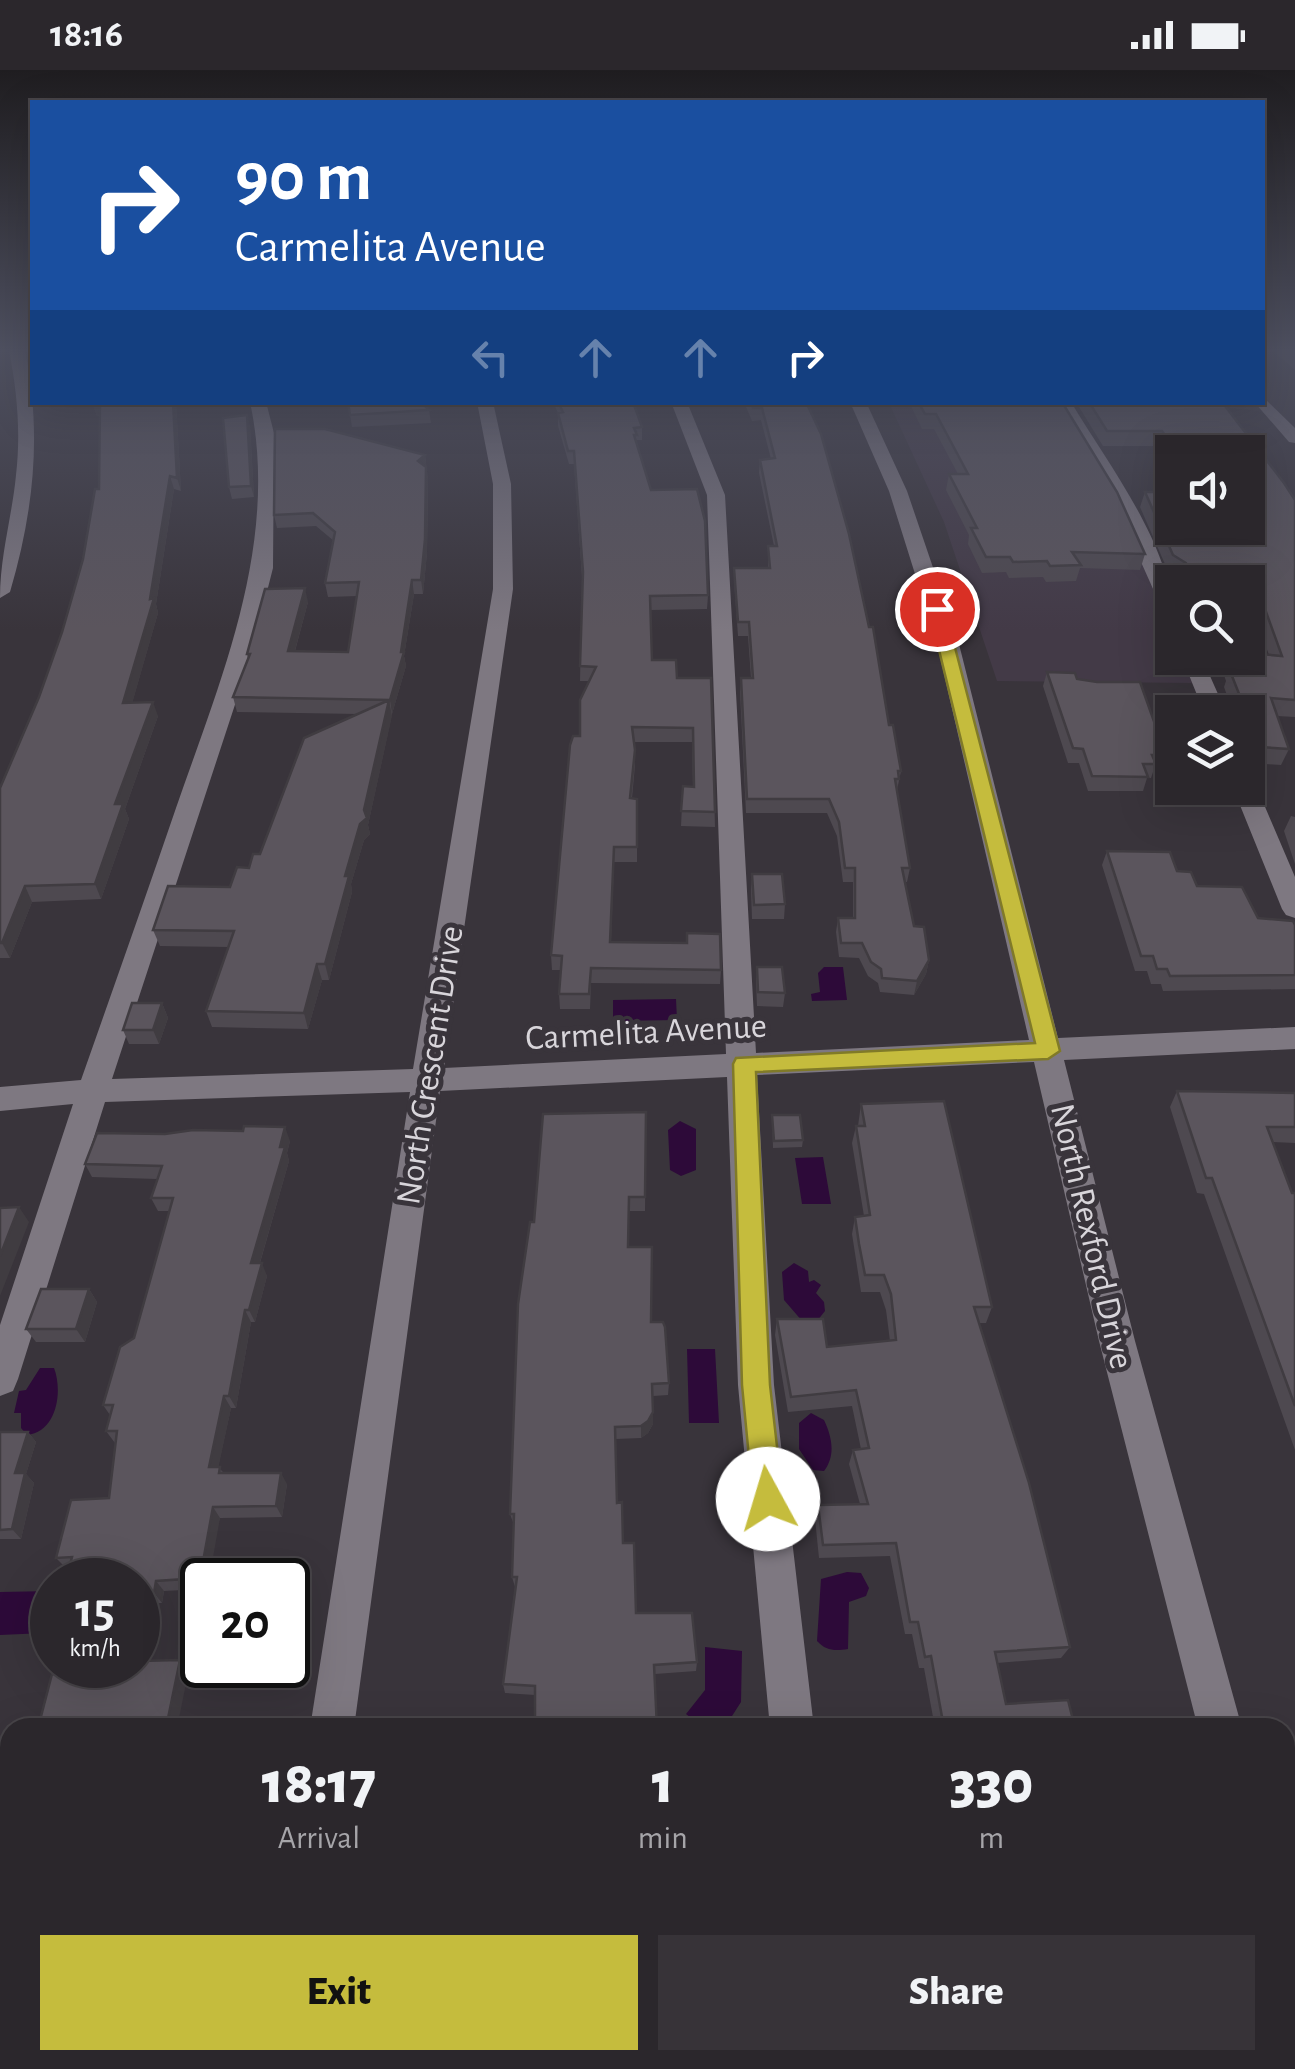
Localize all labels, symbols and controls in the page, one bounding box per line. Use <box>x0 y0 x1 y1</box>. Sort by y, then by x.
text: 18:16 <box>50 16 123 54</box>
icon: right <box>70 140 200 270</box>
text: 90 m <box>235 143 372 213</box>
text: Carmelita Avenue <box>235 225 546 270</box>
icon: left <box>463 330 518 385</box>
icon: ahead <box>568 330 623 385</box>
icon: ahead <box>673 330 728 385</box>
icon: right <box>778 330 833 385</box>
map controls <box>1155 435 1265 805</box>
button: sound <box>1155 435 1265 545</box>
button: search <box>1155 565 1265 675</box>
pin <box>895 567 980 652</box>
icon: arrive <box>910 582 965 637</box>
button: layers <box>1155 695 1265 805</box>
street label: North Crescent Drive <box>391 923 470 1207</box>
street label: Carmelita Avenue <box>524 1009 768 1056</box>
street label: North Rexford Drive <box>1044 1100 1139 1372</box>
position arrow <box>716 1447 820 1551</box>
speed limit sign: 20 <box>180 1558 310 1688</box>
text: 15 <box>75 1586 115 1636</box>
text: km/h <box>69 1636 121 1661</box>
text: 18:17 <box>262 1754 376 1814</box>
text: 1 <box>652 1754 674 1814</box>
text: 330 <box>949 1754 1033 1814</box>
text: Arrival <box>278 1822 360 1854</box>
text: min <box>638 1822 688 1854</box>
text: m <box>979 1822 1004 1854</box>
button: Exit <box>40 1935 638 2050</box>
button: Share <box>658 1935 1255 2050</box>

